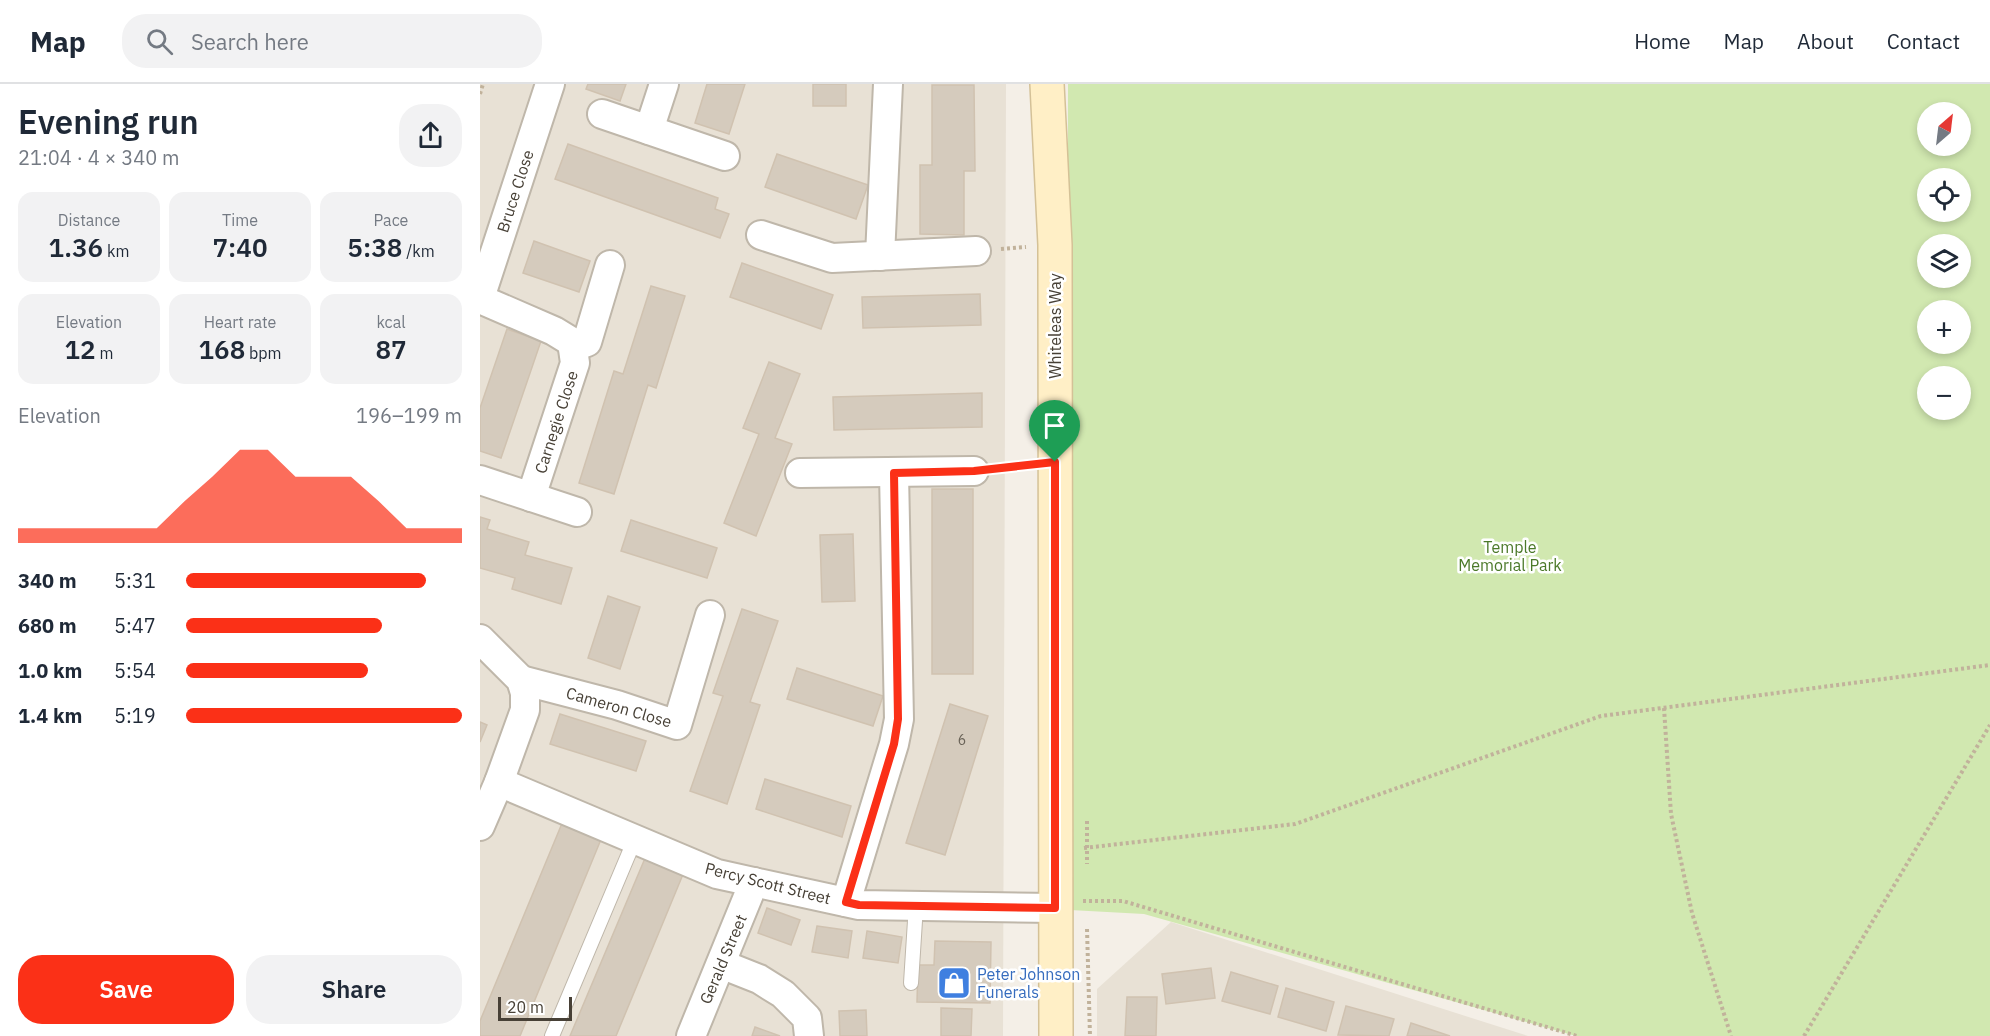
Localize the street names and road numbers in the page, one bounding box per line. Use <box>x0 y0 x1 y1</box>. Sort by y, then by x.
street label: Bruce Close <box>492 147 538 235</box>
street label: Whiteleas Way <box>1045 273 1065 379</box>
street label: Carnegie Close <box>530 368 582 476</box>
street label: Cameron Close <box>564 682 674 732</box>
street label: Percy Scott Street <box>703 858 833 908</box>
street label: Gerald Street <box>695 911 751 1007</box>

